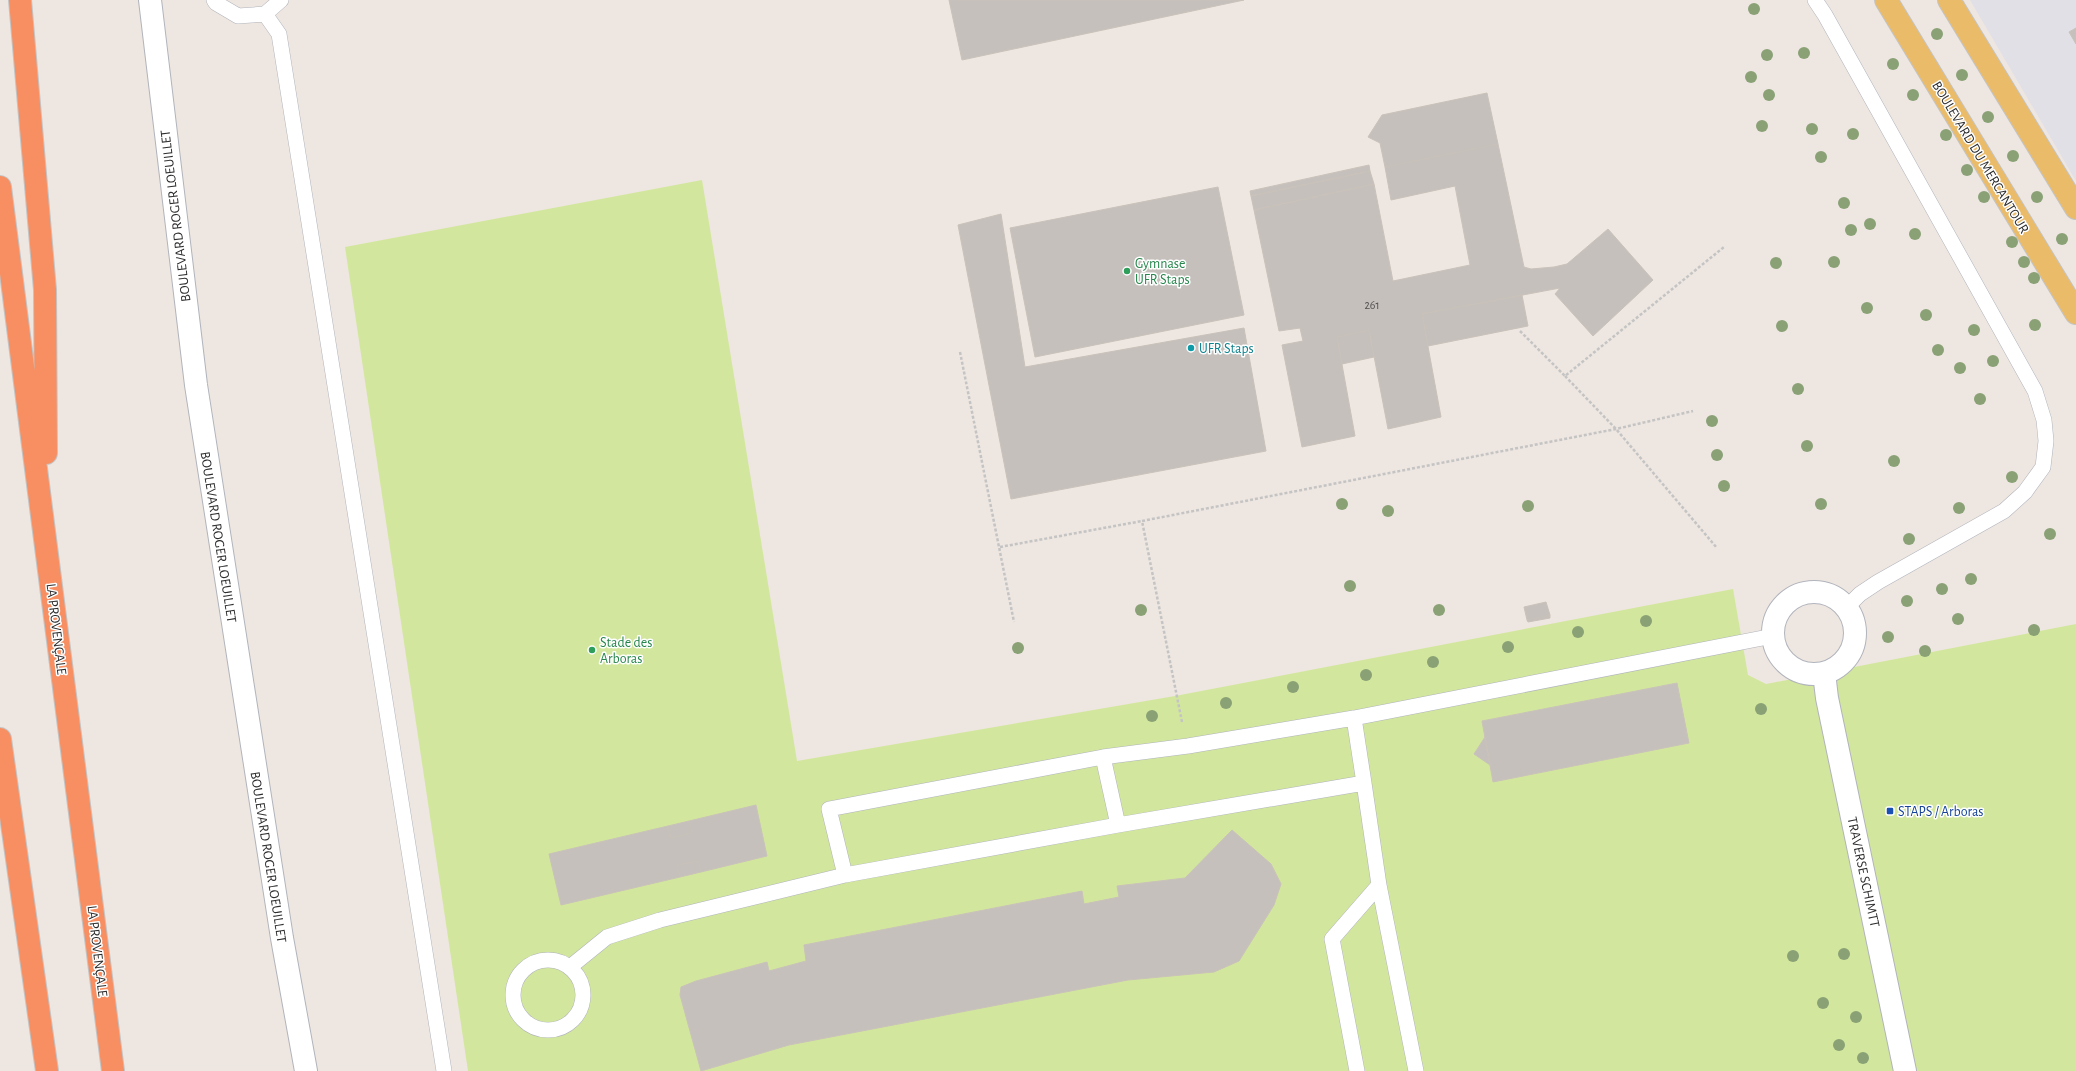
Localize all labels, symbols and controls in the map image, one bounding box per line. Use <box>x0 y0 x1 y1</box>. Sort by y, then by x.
street label: BOULEVARD DU MERCANTOUR <box>1929 79 2031 236</box>
street label: BOULEVARD ROGER LOEUILLET <box>158 129 193 303</box>
place label: Gymnase UFR Staps <box>1135 257 1190 287</box>
marker: Gymnase UFR Staps <box>1122 266 1132 276</box>
house number: 261 <box>1364 299 1380 311</box>
place label: UFR Staps <box>1199 342 1254 356</box>
marker: UFR Staps <box>1186 343 1196 353</box>
street label: BOULEVARD ROGER LOEUILLET <box>198 451 238 624</box>
street label: LA PROVENÇALE <box>43 583 69 676</box>
place label: Stade des Arboras <box>600 636 652 666</box>
marker: Stade des Arboras <box>587 645 597 655</box>
street label: BOULEVARD ROGER LOEUILLET <box>248 771 288 944</box>
place label: STAPS / Arboras <box>1898 805 1984 819</box>
marker: STAPS / Arboras <box>1885 806 1895 816</box>
street label: TRAVERSE SCHIMTT <box>1844 816 1882 929</box>
street label: LA PROVENÇALE <box>84 905 110 998</box>

